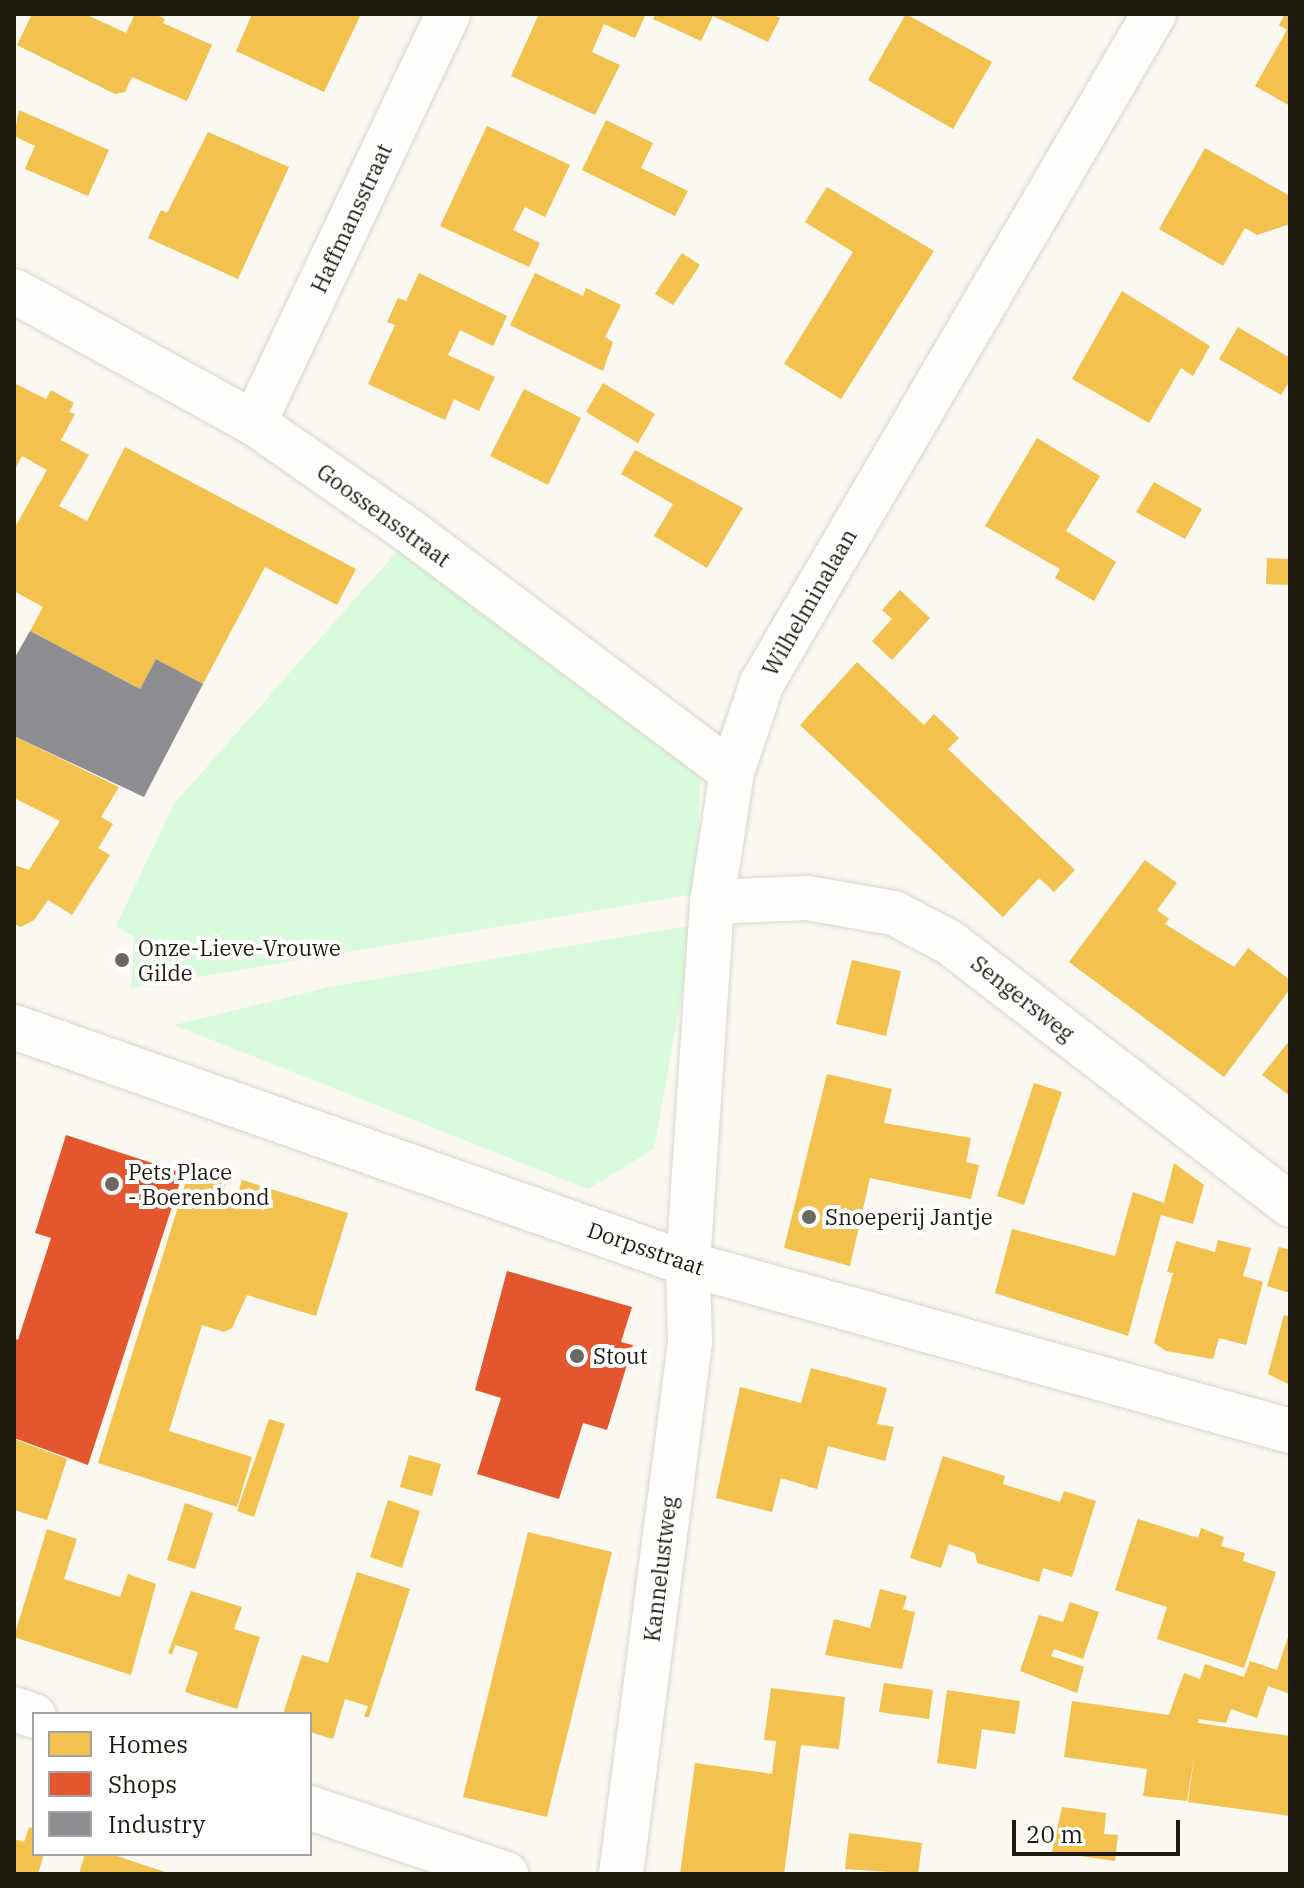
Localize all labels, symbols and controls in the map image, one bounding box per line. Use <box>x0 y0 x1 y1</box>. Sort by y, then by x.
street label: Haffmansstraat <box>305 139 397 297</box>
street label: Goossensstraat <box>312 458 456 572</box>
street label: Wilhelminalaan <box>756 524 862 680</box>
place label: Onze-Lieve-Vrouwe Gilde <box>138 934 341 986</box>
street label: Sengersweg <box>966 950 1080 1046</box>
marker: Onze-Lieve-Vrouwe Gilde <box>113 951 131 969</box>
place label: Pets Place - Boerenbond <box>128 1158 270 1210</box>
marker: Pets Place - Boerenbond <box>103 1175 121 1193</box>
place label: Snoeperij Jantje <box>825 1204 993 1230</box>
marker: Snoeperij Jantje <box>800 1208 818 1226</box>
street label: Dorpsstraat <box>584 1216 708 1280</box>
place label: Stout <box>593 1343 647 1369</box>
marker: Stout <box>568 1347 586 1365</box>
street label: Kannelustweg <box>638 1495 682 1643</box>
legend <box>32 1712 312 1856</box>
text: Homes <box>108 1728 188 1760</box>
text: Shops <box>108 1768 177 1800</box>
scale bar <box>1016 1804 1184 1854</box>
text: Industry <box>108 1808 205 1840</box>
text: 20 m <box>1026 1818 1083 1850</box>

